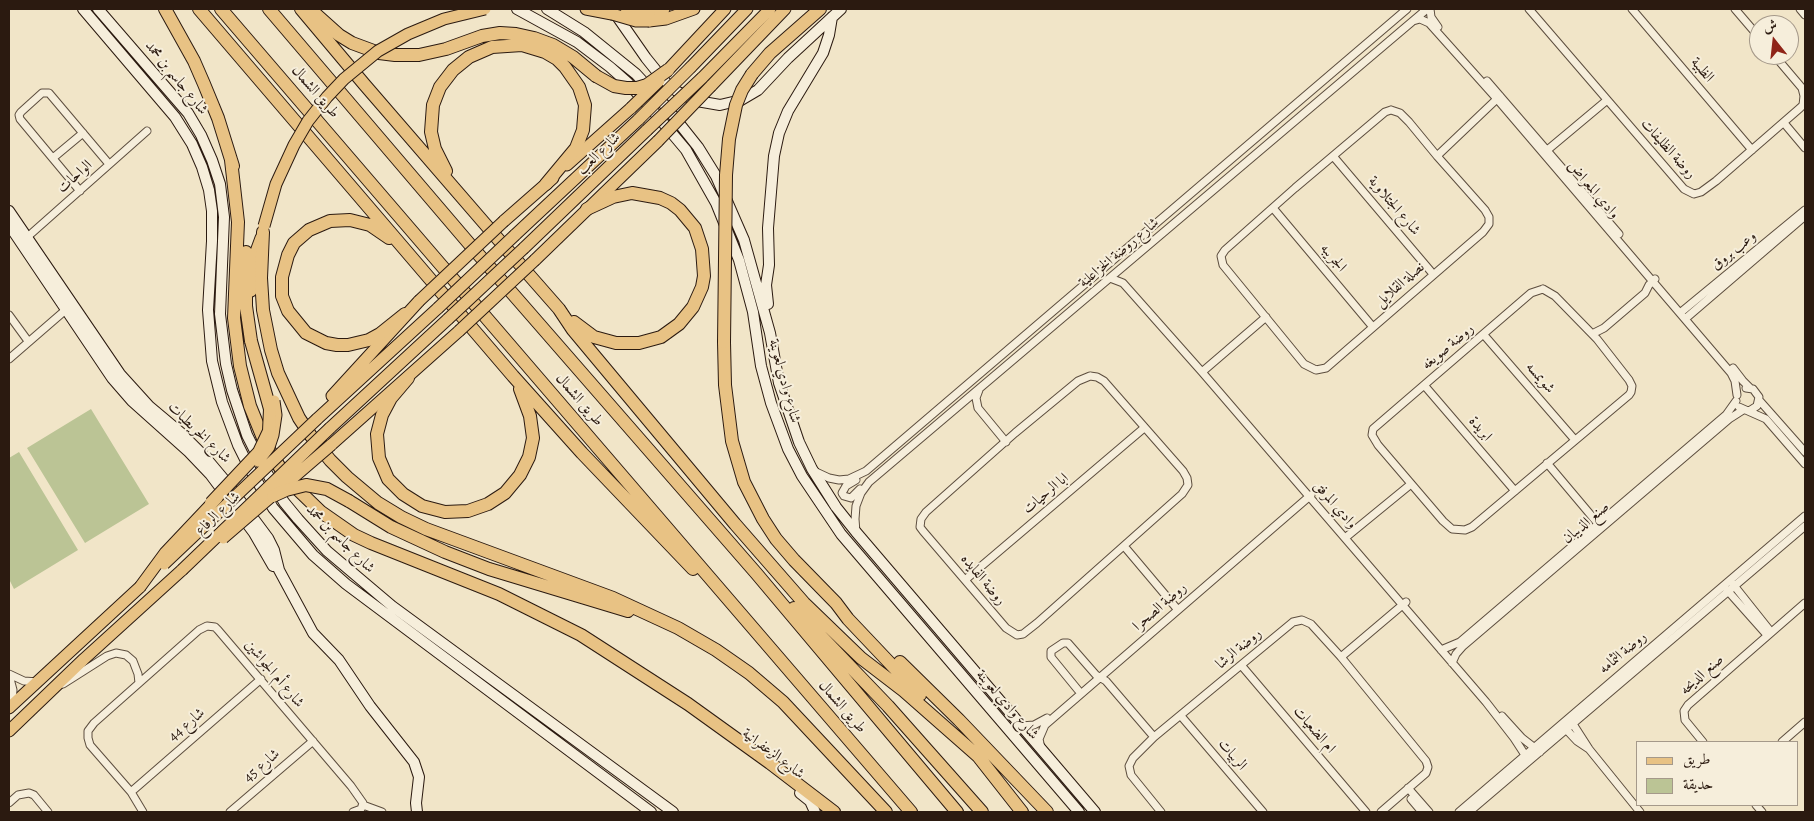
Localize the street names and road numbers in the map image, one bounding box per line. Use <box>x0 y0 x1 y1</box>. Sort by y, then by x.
street label: شارع جاسم بن محمد <box>141 37 211 119</box>
street label: الظبية <box>1686 54 1718 86</box>
street label: طريق الشمال <box>287 62 343 122</box>
street label: روضة الظليفات <box>1636 115 1700 183</box>
street label: شارع العب <box>573 129 625 179</box>
street label: الواحات <box>54 157 96 197</box>
street label: وادي المعراض <box>1563 157 1623 223</box>
street label: شارع الجتلاوية <box>1364 173 1424 239</box>
street label: شارع روضة الخزاعلية <box>1075 214 1163 292</box>
street label: وعب بروق <box>1708 227 1760 275</box>
street label: الجريبه <box>1316 240 1350 276</box>
street label: نصلة القلايل <box>1371 259 1429 311</box>
street label: روضة صويغه <box>1418 320 1478 374</box>
street label: شارع وادي لعوينة <box>764 337 804 425</box>
street label: شويمسه <box>1521 359 1559 397</box>
street label: طريق الشمال <box>551 370 607 430</box>
street label: شارع الخريطيات <box>164 398 234 468</box>
street label: ابريدة <box>1464 413 1496 445</box>
street label: ابا الرحيات <box>1019 470 1073 518</box>
street label: وادي المرفق <box>1309 477 1361 533</box>
street label: شارع الرفاع <box>192 488 244 540</box>
street label: صنع الذيبان <box>1559 498 1613 548</box>
street label: شارع جاسم بن محمد <box>302 501 378 577</box>
street label: روضة الفايده <box>956 551 1010 609</box>
street label: روضة الصحرا <box>1129 579 1191 635</box>
street label: روضة الرشا <box>1213 625 1265 673</box>
street label: روضة الثمامه <box>1595 628 1651 678</box>
street label: شارع أم الجواشين <box>240 636 308 712</box>
street label: صنع الديحه <box>1676 651 1728 699</box>
street label: شارع وادي لعوينة <box>972 666 1042 744</box>
street label: طريق الشمال <box>814 677 870 737</box>
street label: ام الضعيات <box>1289 703 1339 757</box>
street label: شارع 44 <box>165 704 209 746</box>
street label: شارع الزعفرانية <box>738 725 808 783</box>
street label: الربيات <box>1214 736 1250 774</box>
street label: شارع 45 <box>240 745 284 787</box>

